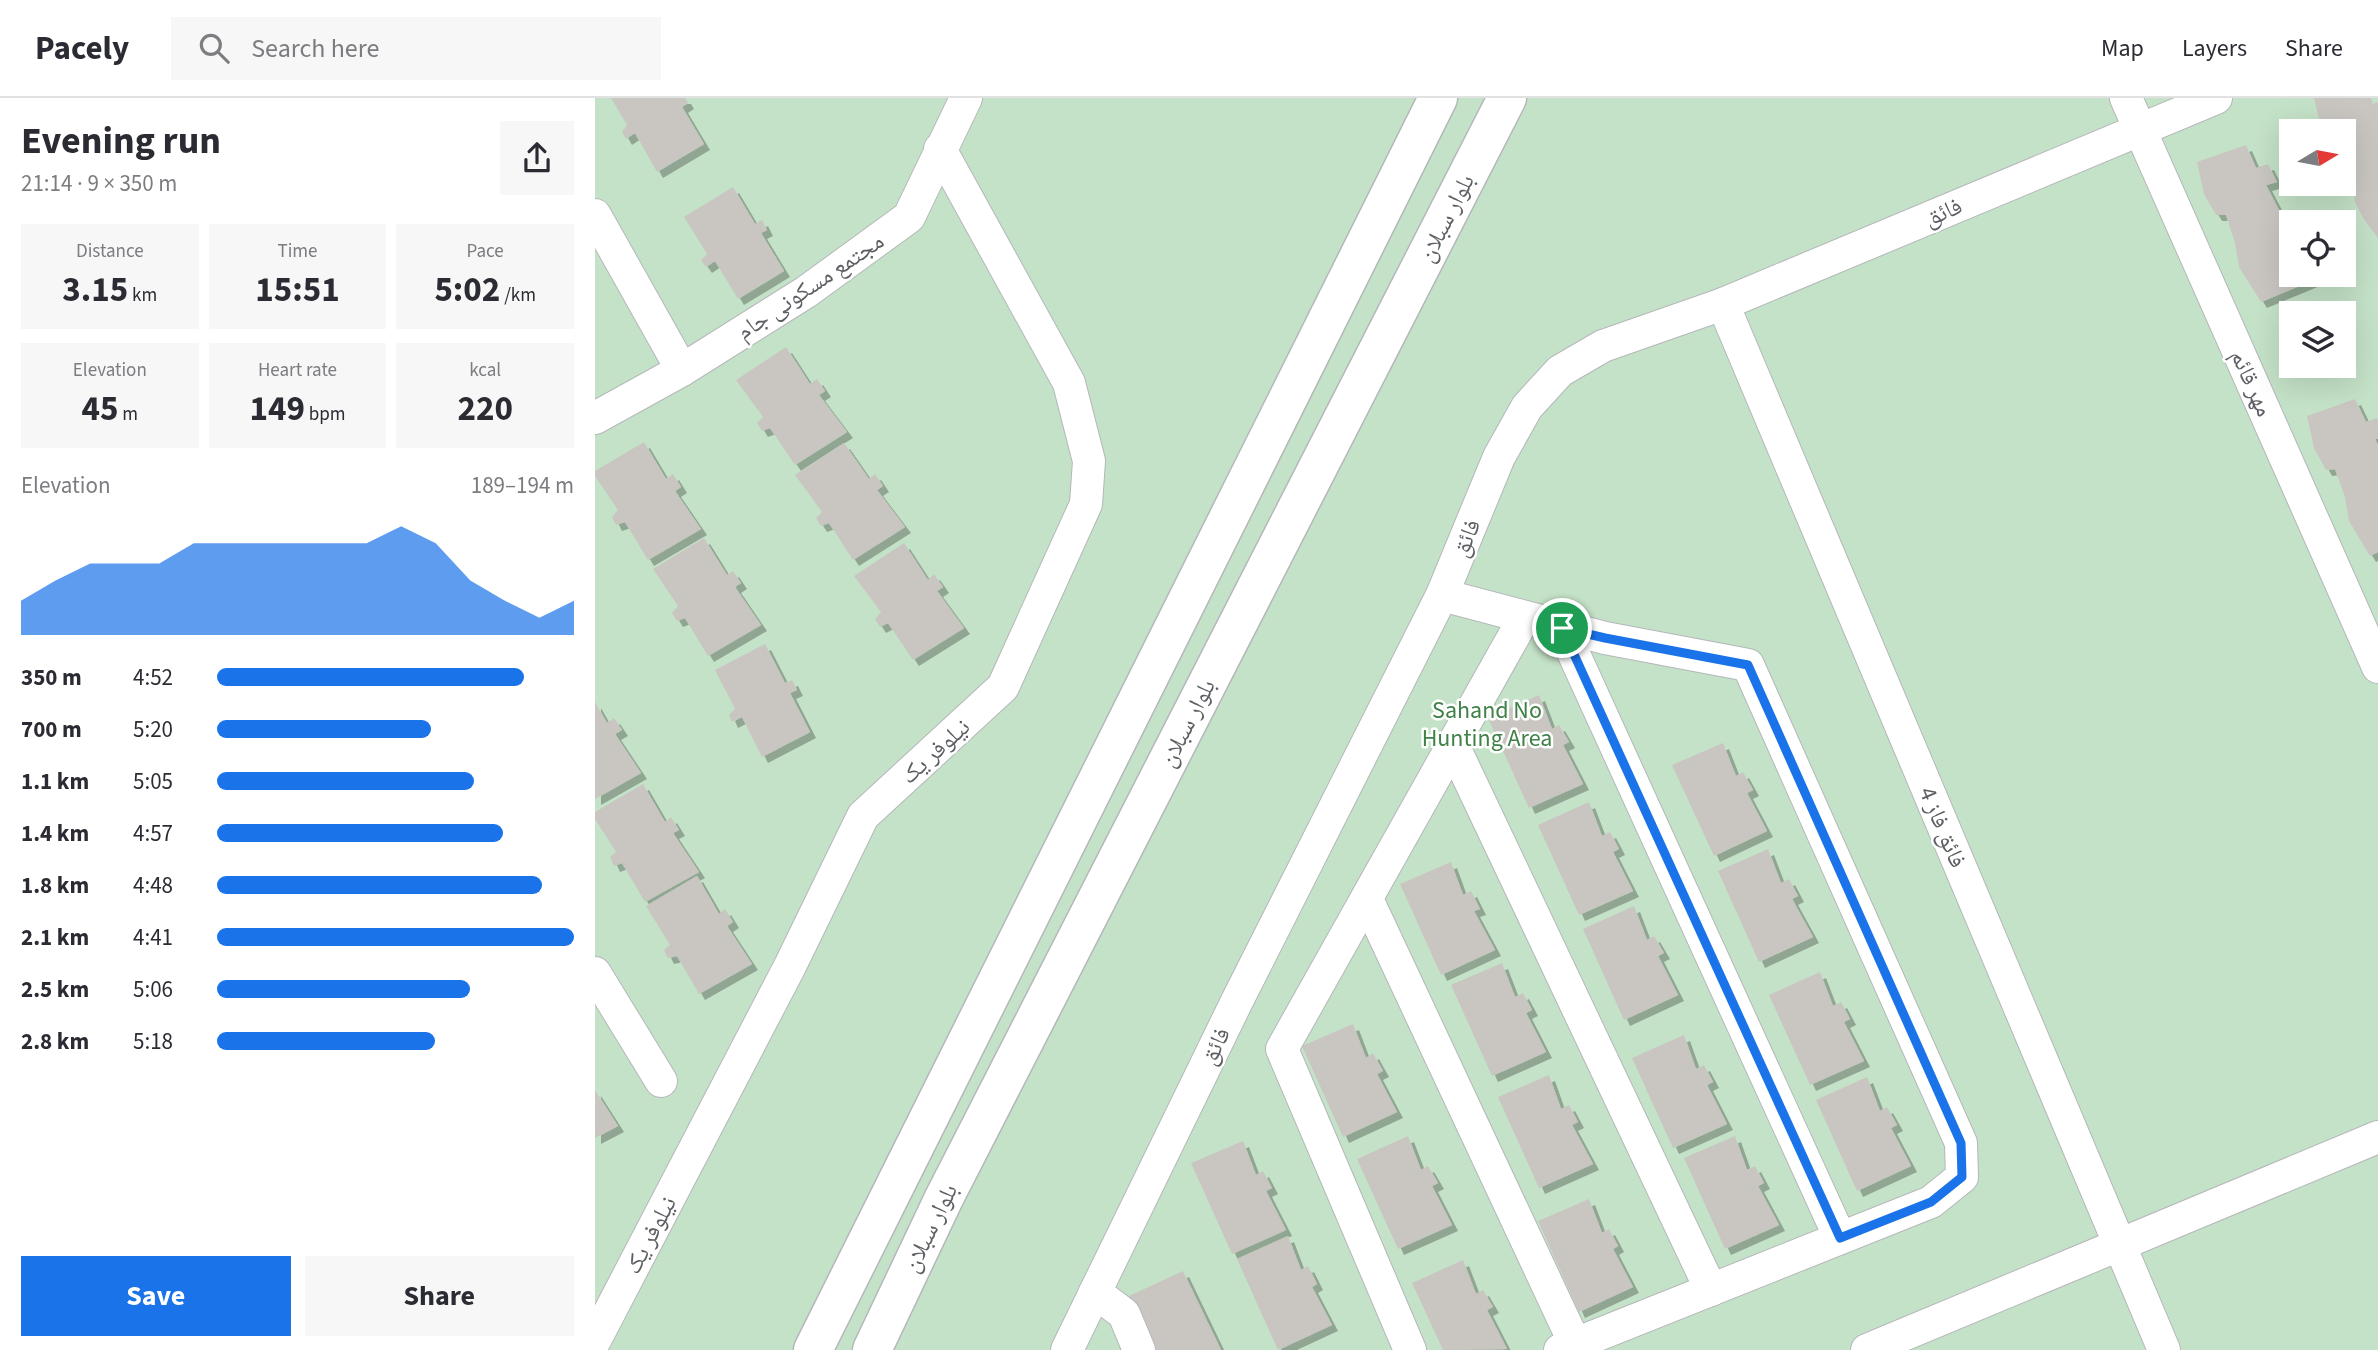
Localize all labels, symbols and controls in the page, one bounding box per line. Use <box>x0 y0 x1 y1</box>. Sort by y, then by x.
search box <box>171 17 661 80</box>
text: Pacely <box>35 25 129 72</box>
icon: search <box>195 29 233 67</box>
text: Search here <box>251 30 379 67</box>
text: Map <box>2101 31 2144 66</box>
text: Layers <box>2182 31 2247 66</box>
text: Share <box>2285 31 2343 66</box>
text: Evening run <box>21 114 221 168</box>
north arrow <box>2279 119 2355 196</box>
map controls <box>2279 119 2356 378</box>
button: share <box>500 121 574 195</box>
text: 21:14 · 9 × 350 m <box>21 167 177 200</box>
street label: بلوار سبلان <box>1409 168 1484 268</box>
street label: فائق <box>1919 189 1968 236</box>
button: locate <box>2279 210 2356 287</box>
street label: مجتمع مسکونی جام <box>729 224 891 349</box>
text: Distance <box>76 238 144 265</box>
text: Time <box>277 238 318 265</box>
text: Pace <box>467 238 504 265</box>
text: 3.15 <box>62 265 128 315</box>
text: 15:51 <box>255 265 340 315</box>
text: 5:02 <box>434 265 500 315</box>
text: km <box>128 282 157 309</box>
text: /km <box>500 282 536 309</box>
button: layers <box>2279 301 2356 378</box>
street label: مهر قائم <box>2221 344 2282 422</box>
text: Elevation <box>73 357 147 384</box>
text: Heart rate <box>258 357 337 384</box>
text: kcal <box>469 357 501 384</box>
text: 45 <box>82 384 119 434</box>
text: 149 <box>249 384 305 434</box>
text: 220 <box>457 384 513 434</box>
text: m <box>119 401 138 428</box>
text: bpm <box>305 401 346 428</box>
text: Elevation <box>21 469 111 502</box>
text: 189–194 m <box>471 469 574 502</box>
street label: فائق <box>1443 514 1490 563</box>
pin <box>1532 598 1592 658</box>
icon: arrive <box>1543 609 1581 647</box>
text: 350 m <box>21 661 82 694</box>
text: 4:52 <box>133 661 173 694</box>
street label: بلوار سبلان <box>1150 673 1225 773</box>
park label: Sahand No Hunting Area <box>1422 693 1552 756</box>
street label: نیلوفر یک <box>892 710 978 792</box>
text: 700 m <box>21 713 82 746</box>
text: 5:20 <box>133 713 173 746</box>
text: 1.1 km <box>21 765 89 798</box>
text: 5:05 <box>133 765 173 798</box>
street label: فائق فاز 4 <box>1910 781 1975 873</box>
text: 1.4 km <box>21 817 89 850</box>
text: 4:57 <box>133 817 173 850</box>
text: 1.8 km <box>21 869 89 902</box>
text: 4:48 <box>133 869 173 902</box>
text: 2.1 km <box>21 921 89 954</box>
text: 4:41 <box>133 921 173 954</box>
text: 2.5 km <box>21 973 89 1006</box>
text: 5:06 <box>133 973 173 1006</box>
street label: فائق <box>1191 1021 1240 1071</box>
text: 2.8 km <box>21 1025 89 1058</box>
text: 5:18 <box>133 1025 173 1058</box>
street label: بلوار سبلان <box>894 1178 967 1279</box>
street label: نیلوفر یک <box>615 1190 686 1280</box>
button: Save <box>21 1256 291 1336</box>
button: Share <box>305 1256 574 1336</box>

